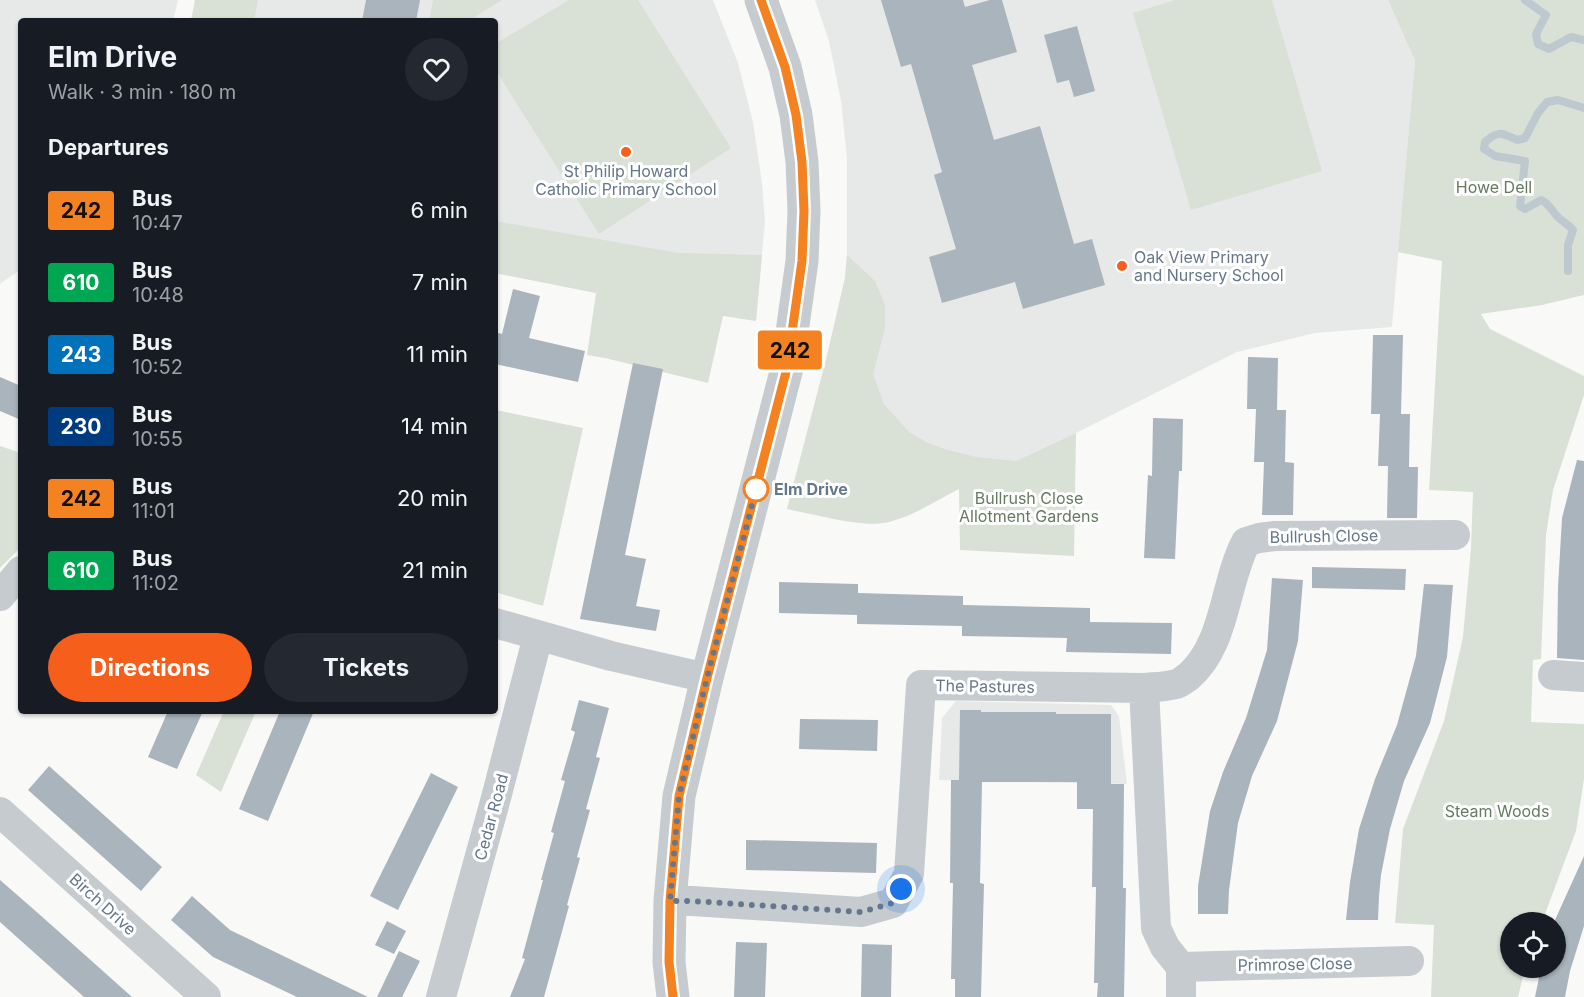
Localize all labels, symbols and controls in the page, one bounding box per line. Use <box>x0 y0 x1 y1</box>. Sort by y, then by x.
button: heart <box>405 38 468 101</box>
text: Elm Drive <box>48 40 177 74</box>
text: Walk · 3 min · 180 m <box>48 80 236 104</box>
text: Departures <box>48 134 169 160</box>
marker: St Philip Howard Catholic Primary School <box>619 145 633 159</box>
place label: St Philip Howard Catholic Primary School <box>535 161 717 199</box>
park label: Howe Dell <box>1456 177 1532 197</box>
text: Bus <box>132 185 173 211</box>
text: 6 min <box>411 197 468 223</box>
text: 242 <box>61 198 101 223</box>
text: 10:47 <box>132 211 183 235</box>
place label: Oak View Primary and Nursery School <box>1134 247 1284 285</box>
text: Bus <box>132 257 173 283</box>
marker: Oak View Primary and Nursery School <box>1115 259 1129 273</box>
text: 7 min <box>412 269 468 295</box>
text: 610 <box>63 270 99 295</box>
text: 10:48 <box>132 283 184 307</box>
text: Bus <box>132 329 173 355</box>
line badge: 242 <box>756 330 824 370</box>
text: 242 <box>770 338 810 363</box>
text: 11 min <box>406 341 468 367</box>
text: 243 <box>61 342 101 367</box>
text: 10:52 <box>132 355 183 379</box>
text: Bus <box>132 401 173 427</box>
text: 14 min <box>401 413 468 439</box>
text: 230 <box>61 414 101 439</box>
text: 10:55 <box>132 427 183 451</box>
text: Bus <box>132 473 173 499</box>
marker: Elm Drive <box>743 476 769 502</box>
place label: Elm Drive <box>774 479 848 499</box>
text: 20 min <box>397 485 468 511</box>
text: 242 <box>61 486 101 511</box>
park label: Bullrush Close Allotment Gardens <box>959 488 1099 526</box>
text: 11:01 <box>132 499 175 523</box>
street label: Bullrush Close <box>1270 525 1378 547</box>
text: Bus <box>132 545 173 571</box>
text: 21 min <box>402 557 468 583</box>
text: 610 <box>63 558 99 583</box>
text: 11:02 <box>132 571 179 595</box>
button: Directions <box>48 633 252 702</box>
button: Tickets <box>264 633 468 702</box>
street label: The Pastures <box>935 675 1035 697</box>
street label: Cedar Road <box>470 771 512 863</box>
park label: Steam Woods <box>1445 801 1549 821</box>
street label: Birch Drive <box>66 869 140 939</box>
your location <box>886 874 916 904</box>
map controls <box>1500 912 1566 978</box>
button: locate <box>1500 912 1566 978</box>
street label: Primrose Close <box>1237 953 1353 975</box>

